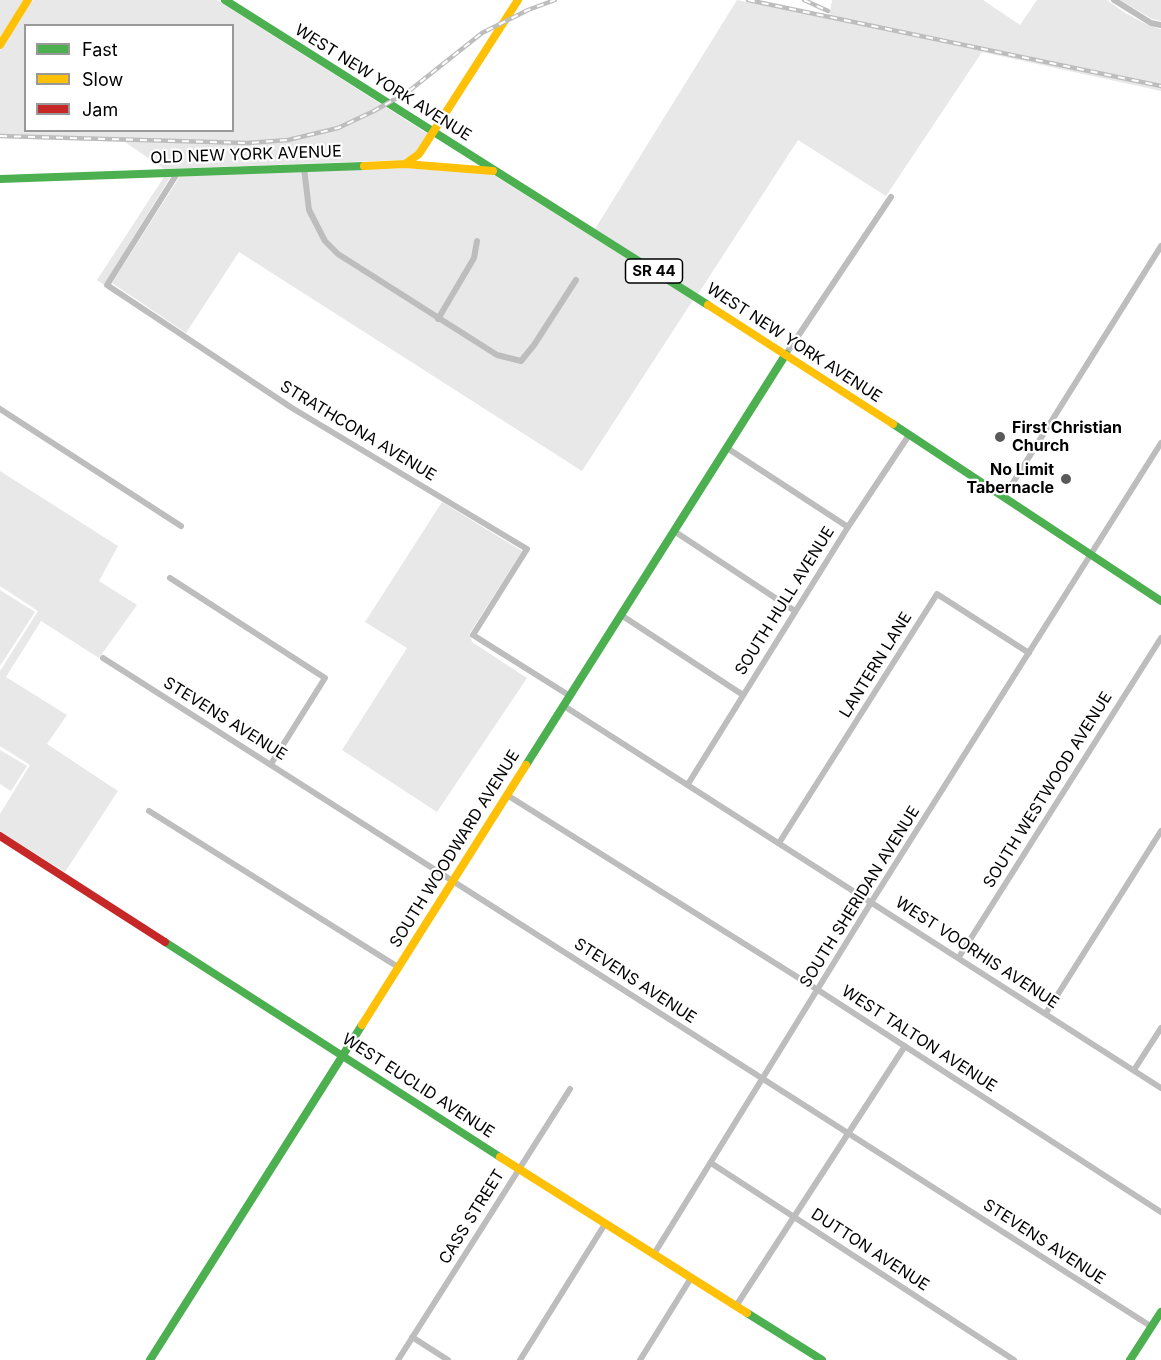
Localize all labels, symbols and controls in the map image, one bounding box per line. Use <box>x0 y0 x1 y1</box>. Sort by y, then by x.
street label: WEST NEW YORK AVENUE <box>291 21 475 145</box>
legend <box>24 24 234 132</box>
text: Fast <box>82 39 118 60</box>
text: Slow <box>82 69 123 90</box>
text: Jam <box>82 99 118 120</box>
street label: OLD NEW YORK AVENUE <box>150 142 342 168</box>
road number: SR 44 <box>626 259 682 283</box>
street label: WEST NEW YORK AVENUE <box>703 279 885 407</box>
street label: STRATHCONA AVENUE <box>277 377 439 485</box>
place label: First Christian Church <box>1012 418 1122 456</box>
marker: First Christian Church <box>993 430 1007 444</box>
place label: No Limit Tabernacle <box>966 460 1054 498</box>
marker: No Limit Tabernacle <box>1059 472 1073 486</box>
street label: SOUTH HULL AVENUE <box>731 523 839 679</box>
street label: LANTERN LANE <box>836 609 916 721</box>
street label: STEVENS AVENUE <box>160 673 290 765</box>
street label: SOUTH WESTWOOD AVENUE <box>980 688 1116 892</box>
street label: SOUTH WOODWARD AVENUE <box>386 747 524 951</box>
street label: SOUTH SHERIDAN AVENUE <box>796 803 924 991</box>
street label: WEST VOORHIS AVENUE <box>892 893 1062 1013</box>
street label: STEVENS AVENUE <box>570 934 700 1028</box>
street label: WEST TALTON AVENUE <box>838 982 1000 1096</box>
street label: WEST EUCLID AVENUE <box>338 1030 498 1142</box>
street label: CASS STREET <box>435 1166 509 1268</box>
street label: STEVENS AVENUE <box>979 1195 1109 1289</box>
street label: DUTTON AVENUE <box>807 1205 933 1295</box>

